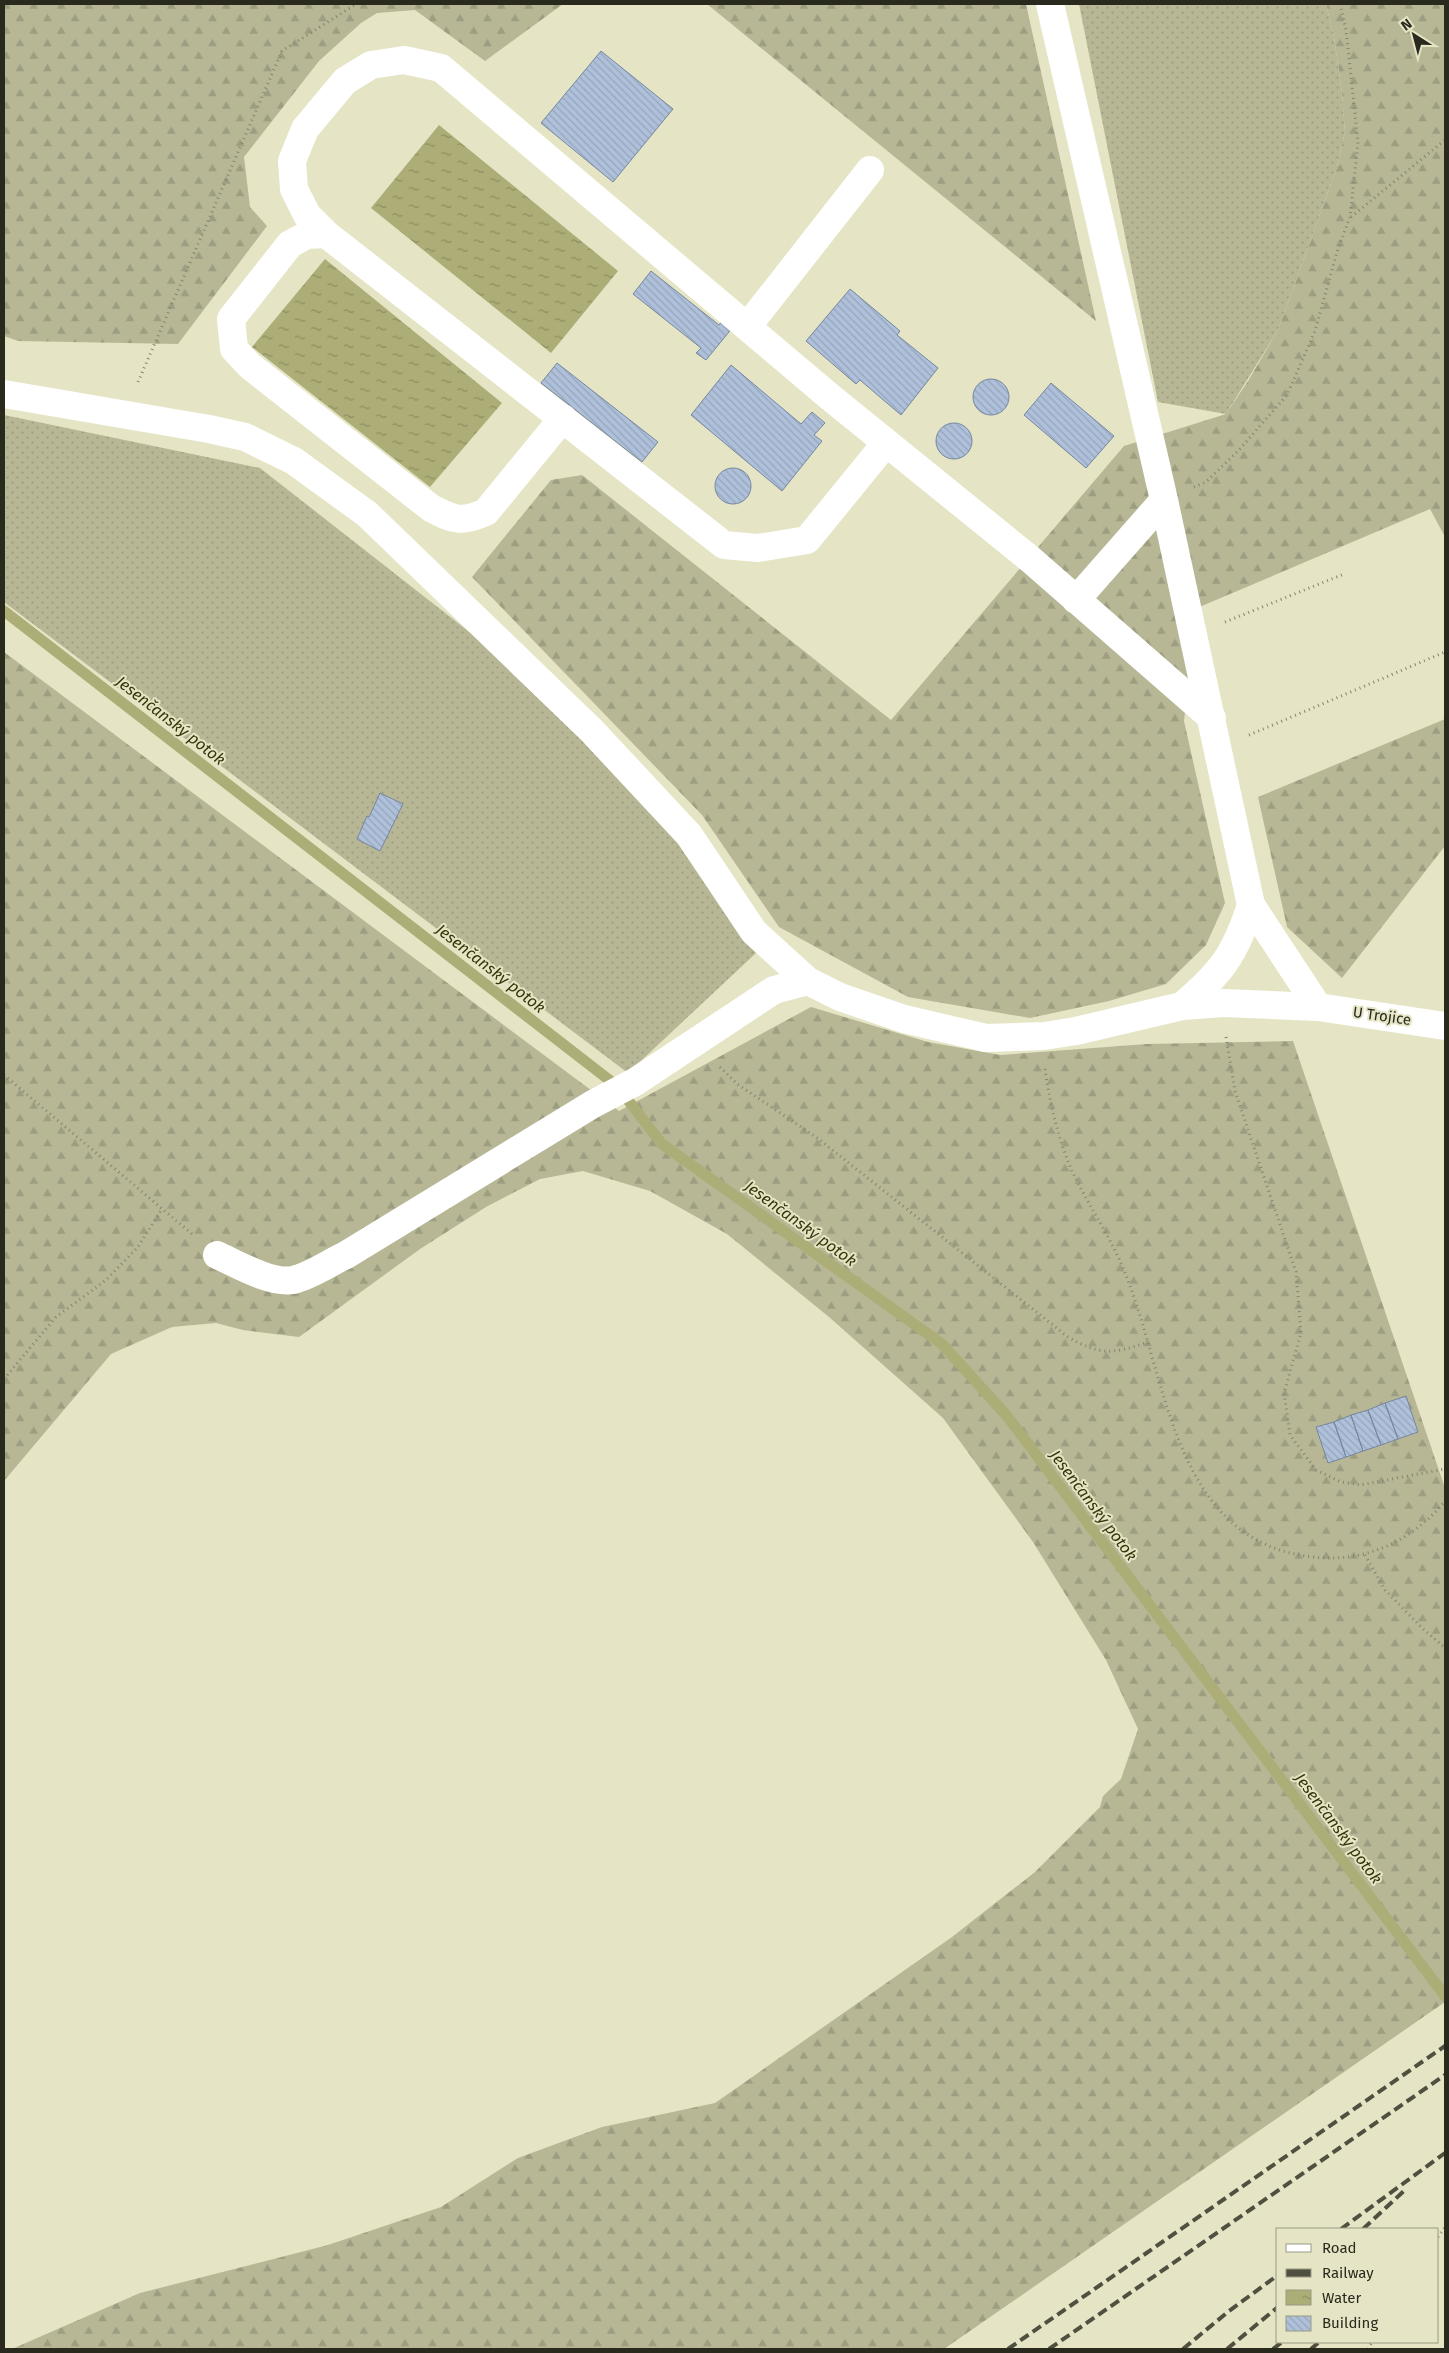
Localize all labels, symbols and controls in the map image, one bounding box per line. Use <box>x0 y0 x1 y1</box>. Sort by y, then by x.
north arrow <box>1389 10 1439 60</box>
text: N <box>1398 15 1415 34</box>
water label: Jesenčanský potok <box>111 671 229 769</box>
water label: Jesenčanský potok <box>431 919 549 1017</box>
street label: U Trojice <box>1352 1003 1412 1029</box>
water label: Jesenčanský potok <box>740 1176 861 1270</box>
water label: Jesenčanský potok <box>1045 1445 1142 1565</box>
water label: Jesenčanský potok <box>1290 1768 1387 1888</box>
legend <box>1276 2228 1439 2343</box>
text: Road <box>1322 2239 1357 2257</box>
text: Railway <box>1322 2264 1374 2282</box>
text: Water <box>1322 2289 1361 2307</box>
text: Building <box>1322 2314 1378 2332</box>

